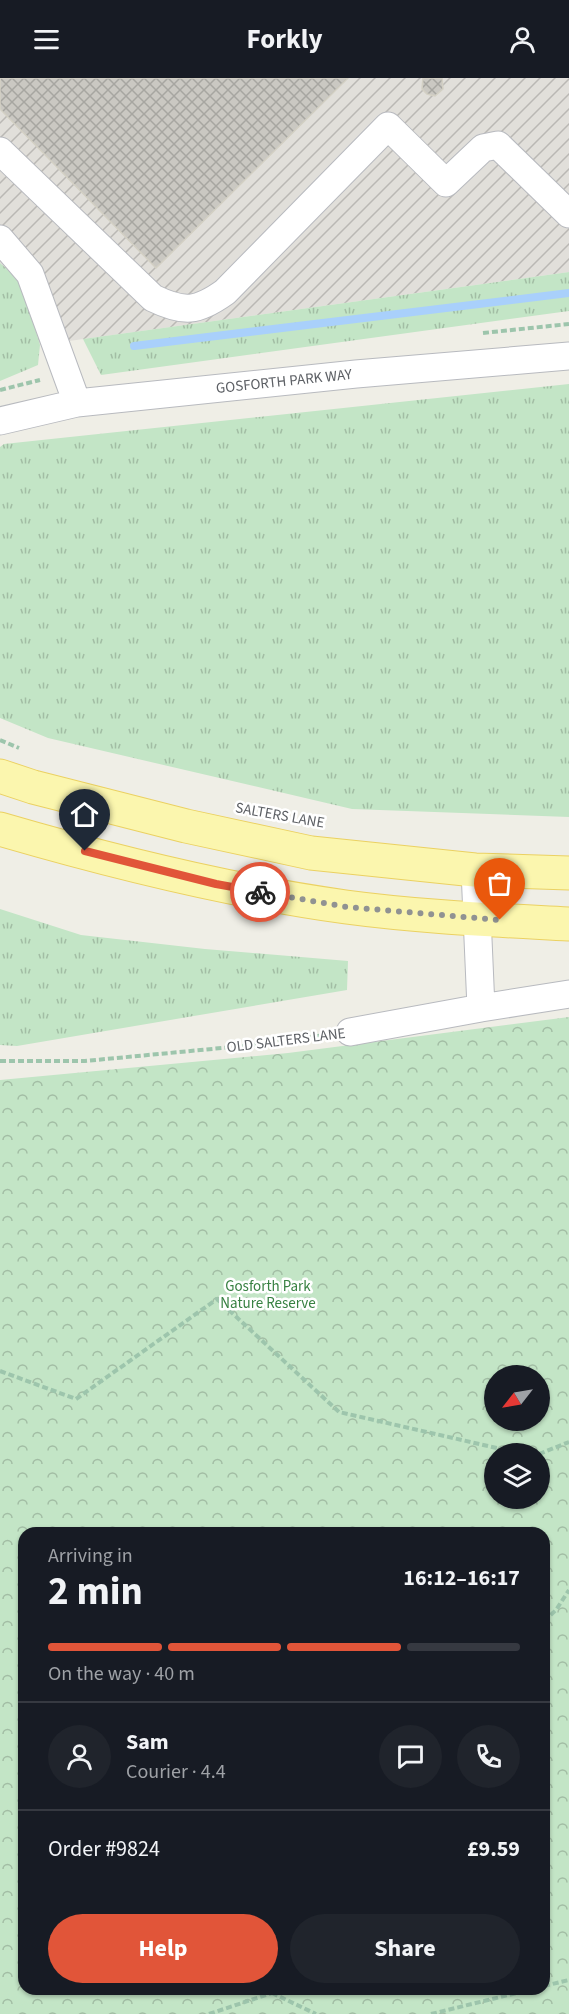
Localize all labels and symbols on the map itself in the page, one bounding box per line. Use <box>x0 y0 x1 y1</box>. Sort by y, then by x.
street label: GOSFORTH PARK WAY <box>215 364 354 399</box>
pin <box>59 789 110 851</box>
street label: SALTERS LANE <box>234 797 326 834</box>
pin <box>474 858 525 920</box>
courier <box>230 862 290 922</box>
street label: OLD SALTERS LANE <box>225 1023 347 1058</box>
park label: Gosforth Park Nature Reserve <box>220 1276 316 1314</box>
north arrow <box>484 1365 550 1431</box>

